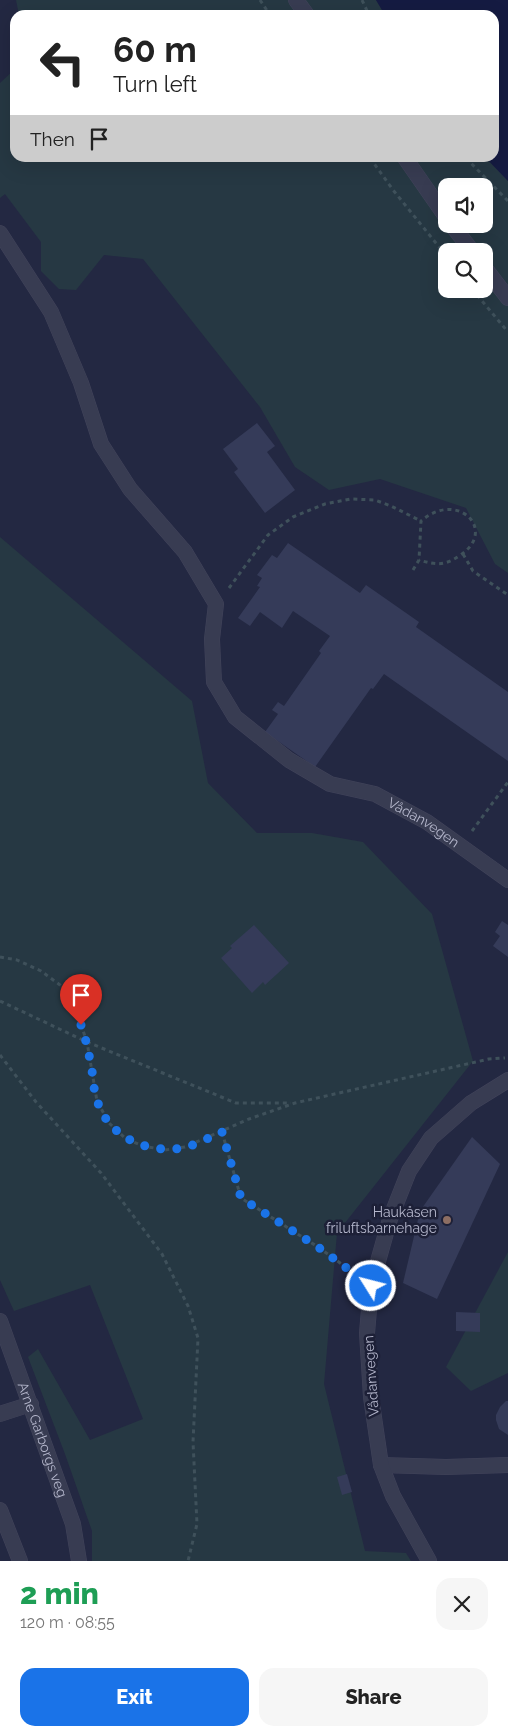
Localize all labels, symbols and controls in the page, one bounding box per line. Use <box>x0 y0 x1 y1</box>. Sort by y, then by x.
text: 60 m <box>113 29 197 70</box>
icon: left <box>30 30 95 95</box>
text: Turn left <box>113 71 197 97</box>
icon: arrive <box>85 125 113 153</box>
text: Then <box>30 128 75 150</box>
map controls <box>438 178 493 298</box>
button: sound <box>438 178 493 233</box>
button: search <box>438 243 493 298</box>
street label: Vådanvegen <box>385 794 462 851</box>
pin <box>60 974 102 1025</box>
icon: arrive <box>67 981 95 1009</box>
place label: Haukåsen friluftsbarnehage <box>326 1204 437 1236</box>
marker: Haukåsen friluftsbarnehage <box>441 1214 453 1226</box>
position arrow <box>344 1259 396 1311</box>
street label: Vådanvegen <box>360 1335 382 1417</box>
street label: Arne Garborgs veg <box>15 1380 71 1499</box>
text: 2 min <box>20 1576 99 1611</box>
button: close <box>436 1578 488 1630</box>
text: 120 m · 08:55 <box>20 1613 115 1632</box>
button: Exit <box>20 1668 249 1726</box>
button: Share <box>259 1668 488 1726</box>

